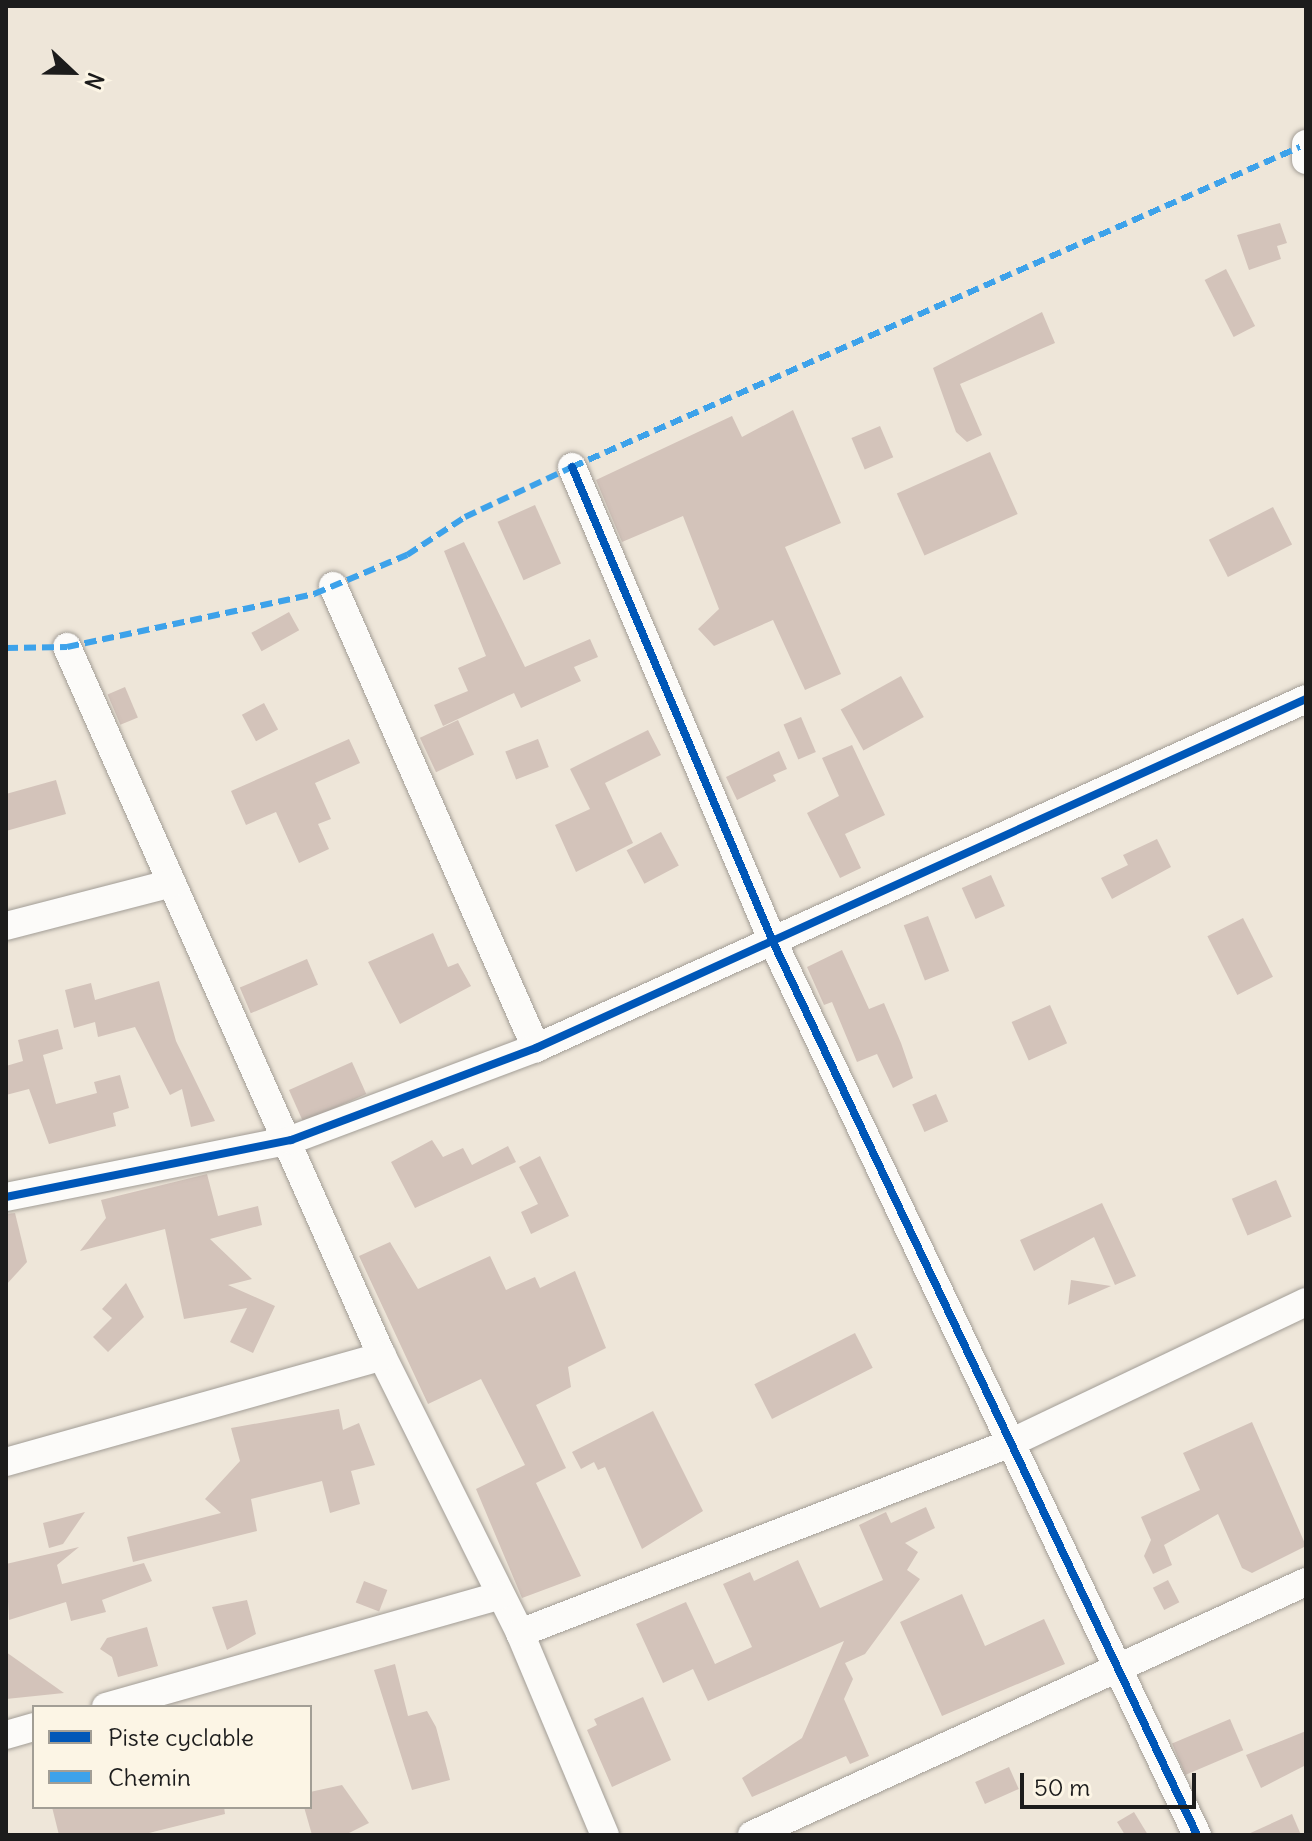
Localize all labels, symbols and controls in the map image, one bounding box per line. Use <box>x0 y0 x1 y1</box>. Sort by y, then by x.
north arrow <box>32 32 112 112</box>
text: N <box>78 69 110 93</box>
legend <box>32 1705 312 1809</box>
text: Piste cyclable <box>108 1722 254 1752</box>
scale bar <box>1024 1757 1200 1807</box>
text: Chemin <box>108 1762 191 1792</box>
text: 50 m <box>1034 1772 1090 1802</box>

